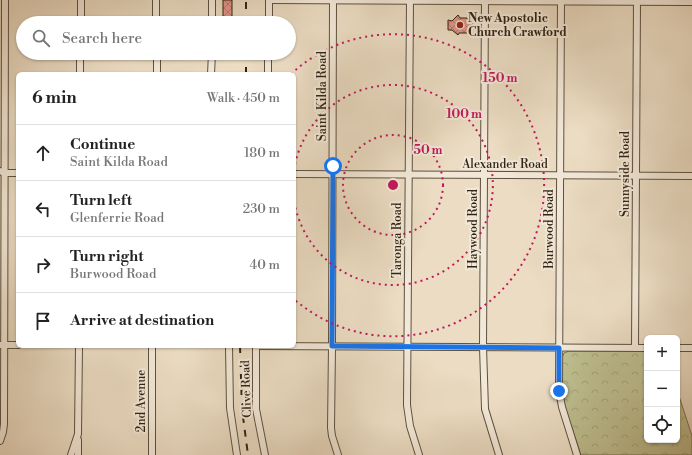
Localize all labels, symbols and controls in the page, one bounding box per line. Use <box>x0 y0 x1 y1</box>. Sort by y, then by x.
place label: New Apostolic Church Crawford <box>468 11 567 40</box>
search box <box>16 16 296 60</box>
marker: New Apostolic Church Crawford <box>455 20 465 30</box>
icon: search <box>30 27 52 49</box>
text: Search here <box>62 29 142 48</box>
street label: Saint Kilda Road <box>315 51 330 141</box>
text: 150 m <box>483 71 517 86</box>
text: 6 min <box>32 87 77 109</box>
text: Walk · 450 m <box>207 90 280 106</box>
text: 100 m <box>446 107 482 122</box>
street label: Sunnyside Road <box>618 131 633 217</box>
text: Continue <box>70 135 135 154</box>
icon: ahead <box>32 142 54 164</box>
text: 50 m <box>413 143 443 158</box>
text: 180 m <box>244 145 280 161</box>
text: Saint Kilda Road <box>70 154 168 170</box>
route start <box>324 157 342 175</box>
street label: Alexander Road <box>461 157 548 172</box>
centre of rings <box>386 178 400 192</box>
street label: Haywood Road <box>466 189 481 269</box>
street label: Burwood Road <box>542 189 557 270</box>
text: Turn left <box>70 191 132 210</box>
icon: left <box>32 198 54 220</box>
text: 230 m <box>243 201 280 217</box>
street label: Taronga Road <box>390 202 405 278</box>
text: Glenferrie Road <box>70 210 164 226</box>
text: Turn right <box>70 247 144 266</box>
icon: right <box>32 254 54 276</box>
text: 40 m <box>250 257 280 273</box>
text: Burwood Road <box>70 266 156 282</box>
icon: arrive <box>32 310 54 332</box>
text: Arrive at destination <box>70 311 214 330</box>
map controls <box>644 335 680 443</box>
button: + <box>644 335 680 371</box>
street label: Clive Road <box>238 360 255 418</box>
street label: 2nd Avenue <box>134 370 149 432</box>
button: − <box>644 371 680 407</box>
route end <box>550 382 568 400</box>
button: locate <box>644 407 680 443</box>

